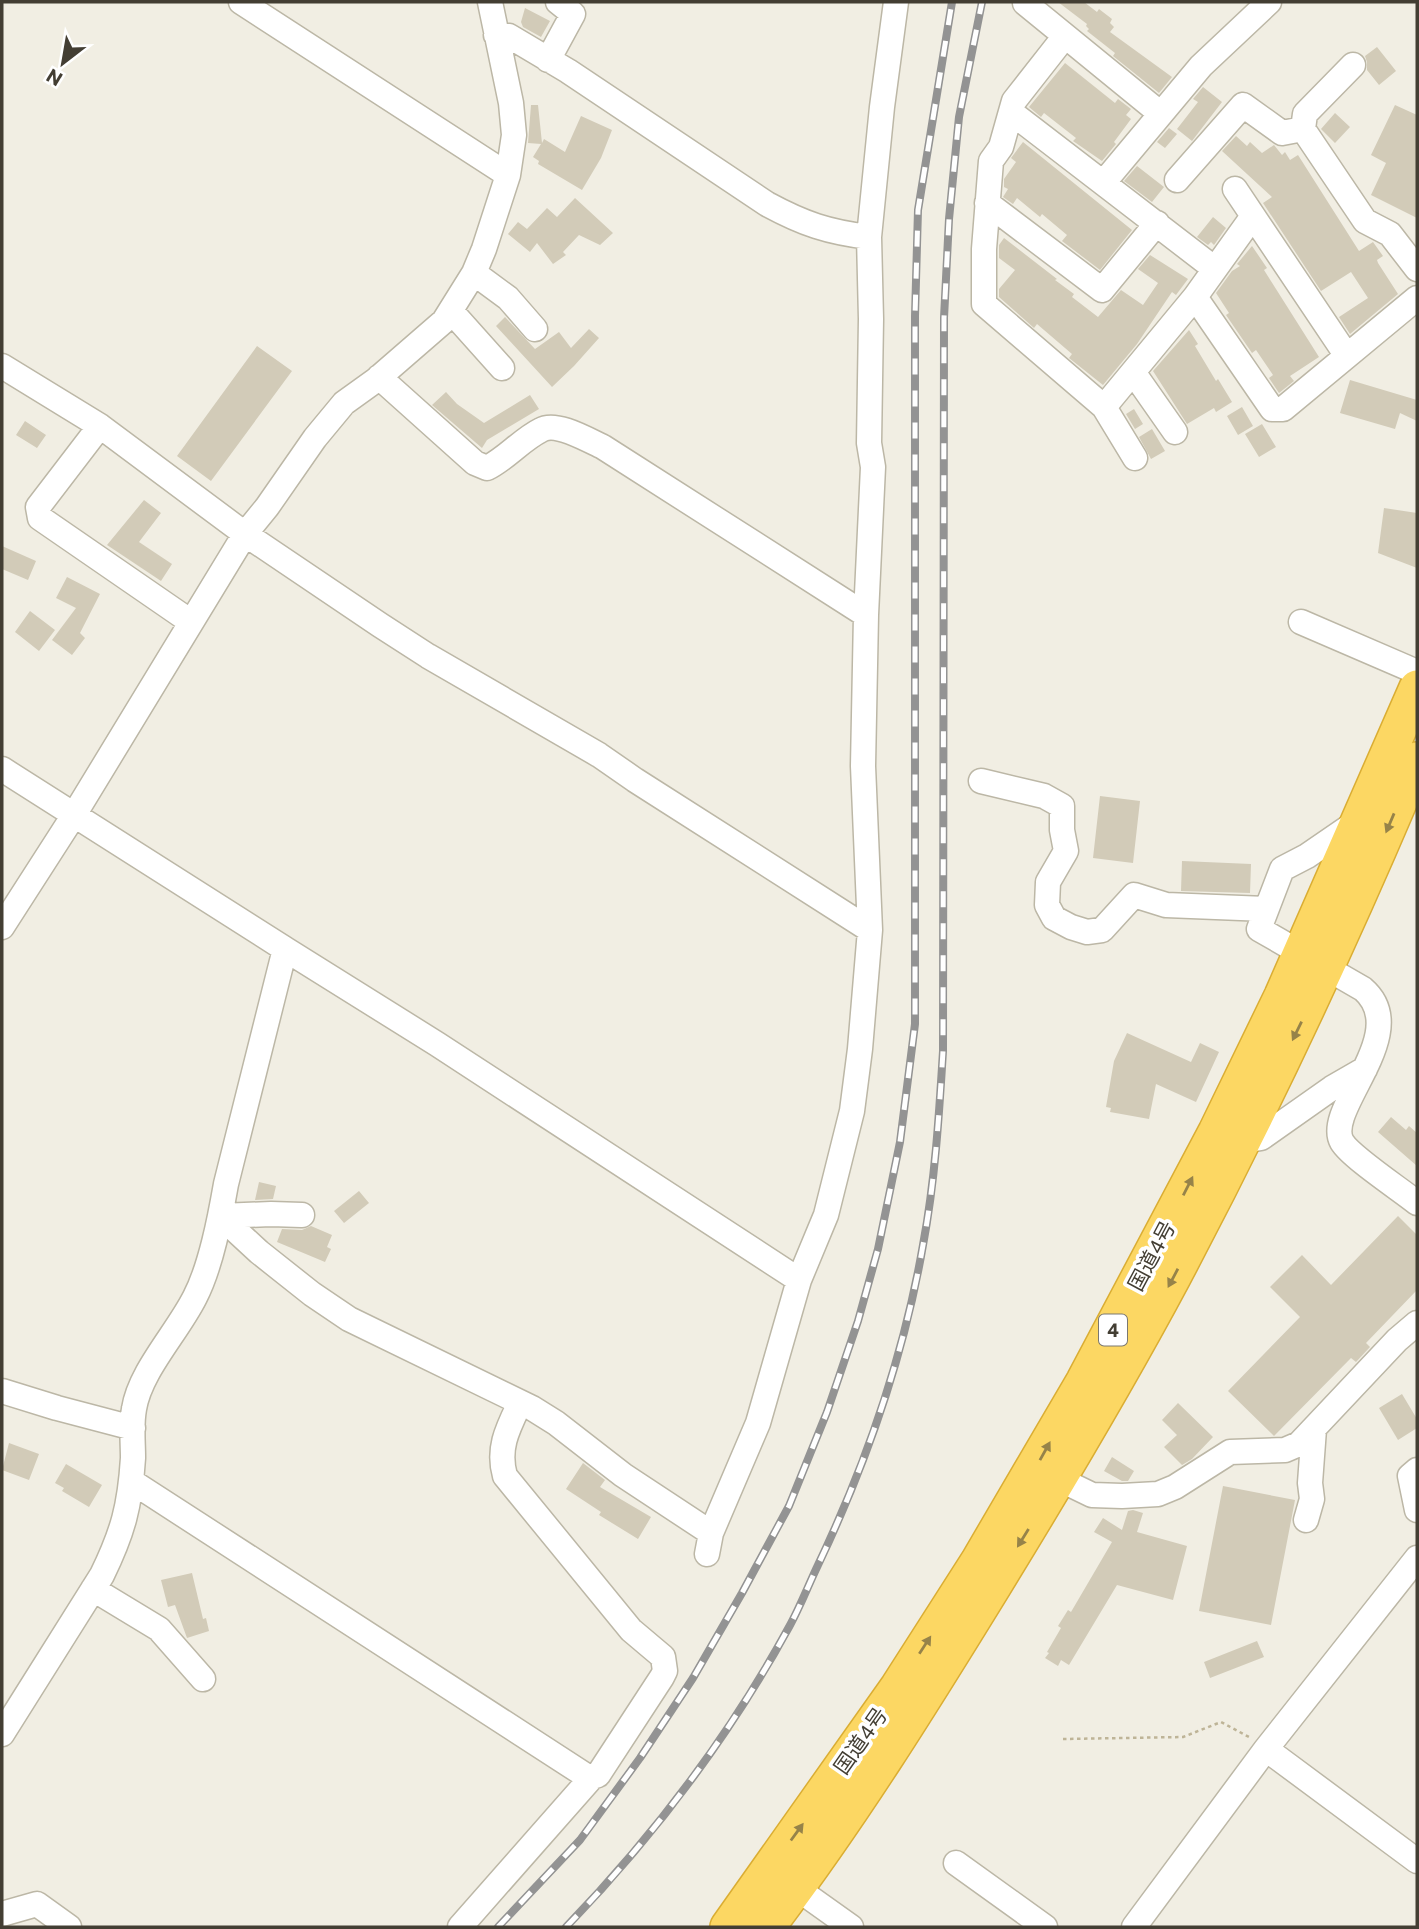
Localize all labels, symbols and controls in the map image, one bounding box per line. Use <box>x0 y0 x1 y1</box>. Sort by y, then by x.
north arrow <box>28 28 98 98</box>
text: N <box>42 64 66 92</box>
one-way arrow <box>1385 813 1396 834</box>
one-way arrow <box>1291 1021 1303 1041</box>
one-way arrow <box>1183 1176 1194 1196</box>
street label: 国道4号 <box>1122 1216 1179 1295</box>
one-way arrow <box>1167 1268 1179 1287</box>
road number: 4 <box>1099 1314 1127 1346</box>
one-way arrow <box>1039 1441 1051 1461</box>
one-way arrow <box>1016 1529 1029 1548</box>
one-way arrow <box>919 1635 932 1654</box>
street label: 国道4号 <box>828 1702 892 1778</box>
one-way arrow <box>789 1823 803 1841</box>

